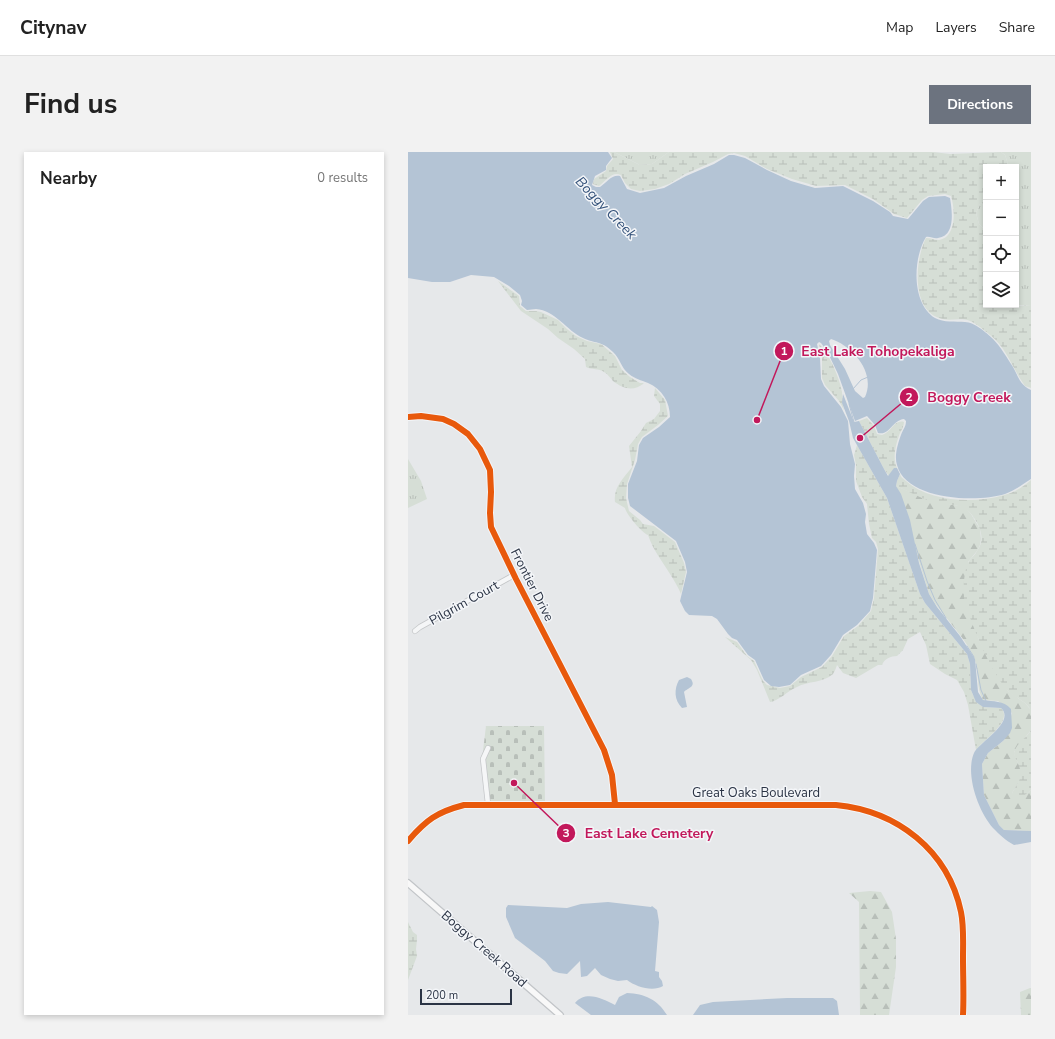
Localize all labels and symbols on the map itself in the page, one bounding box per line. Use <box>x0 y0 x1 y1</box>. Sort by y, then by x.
water label: Boggy Creek <box>571 172 642 244</box>
callout: East Lake Tohopekaliga <box>774 338 963 364</box>
text: East Lake Tohopekaliga <box>801 342 955 361</box>
text: 1 <box>780 343 788 359</box>
callout: Boggy Creek <box>899 384 1019 410</box>
text: Boggy Creek <box>927 388 1011 407</box>
text: 2 <box>905 389 913 405</box>
street label: Frontier Drive <box>506 545 558 625</box>
street label: Pilgrim Court <box>426 576 502 630</box>
street label: Great Oaks Boulevard <box>692 784 820 802</box>
callout: East Lake Cemetery <box>556 820 721 846</box>
text: East Lake Cemetery <box>585 824 714 843</box>
text: 3 <box>562 825 570 841</box>
street label: Boggy Creek Road <box>437 907 531 991</box>
scale bar <box>420 987 512 1006</box>

